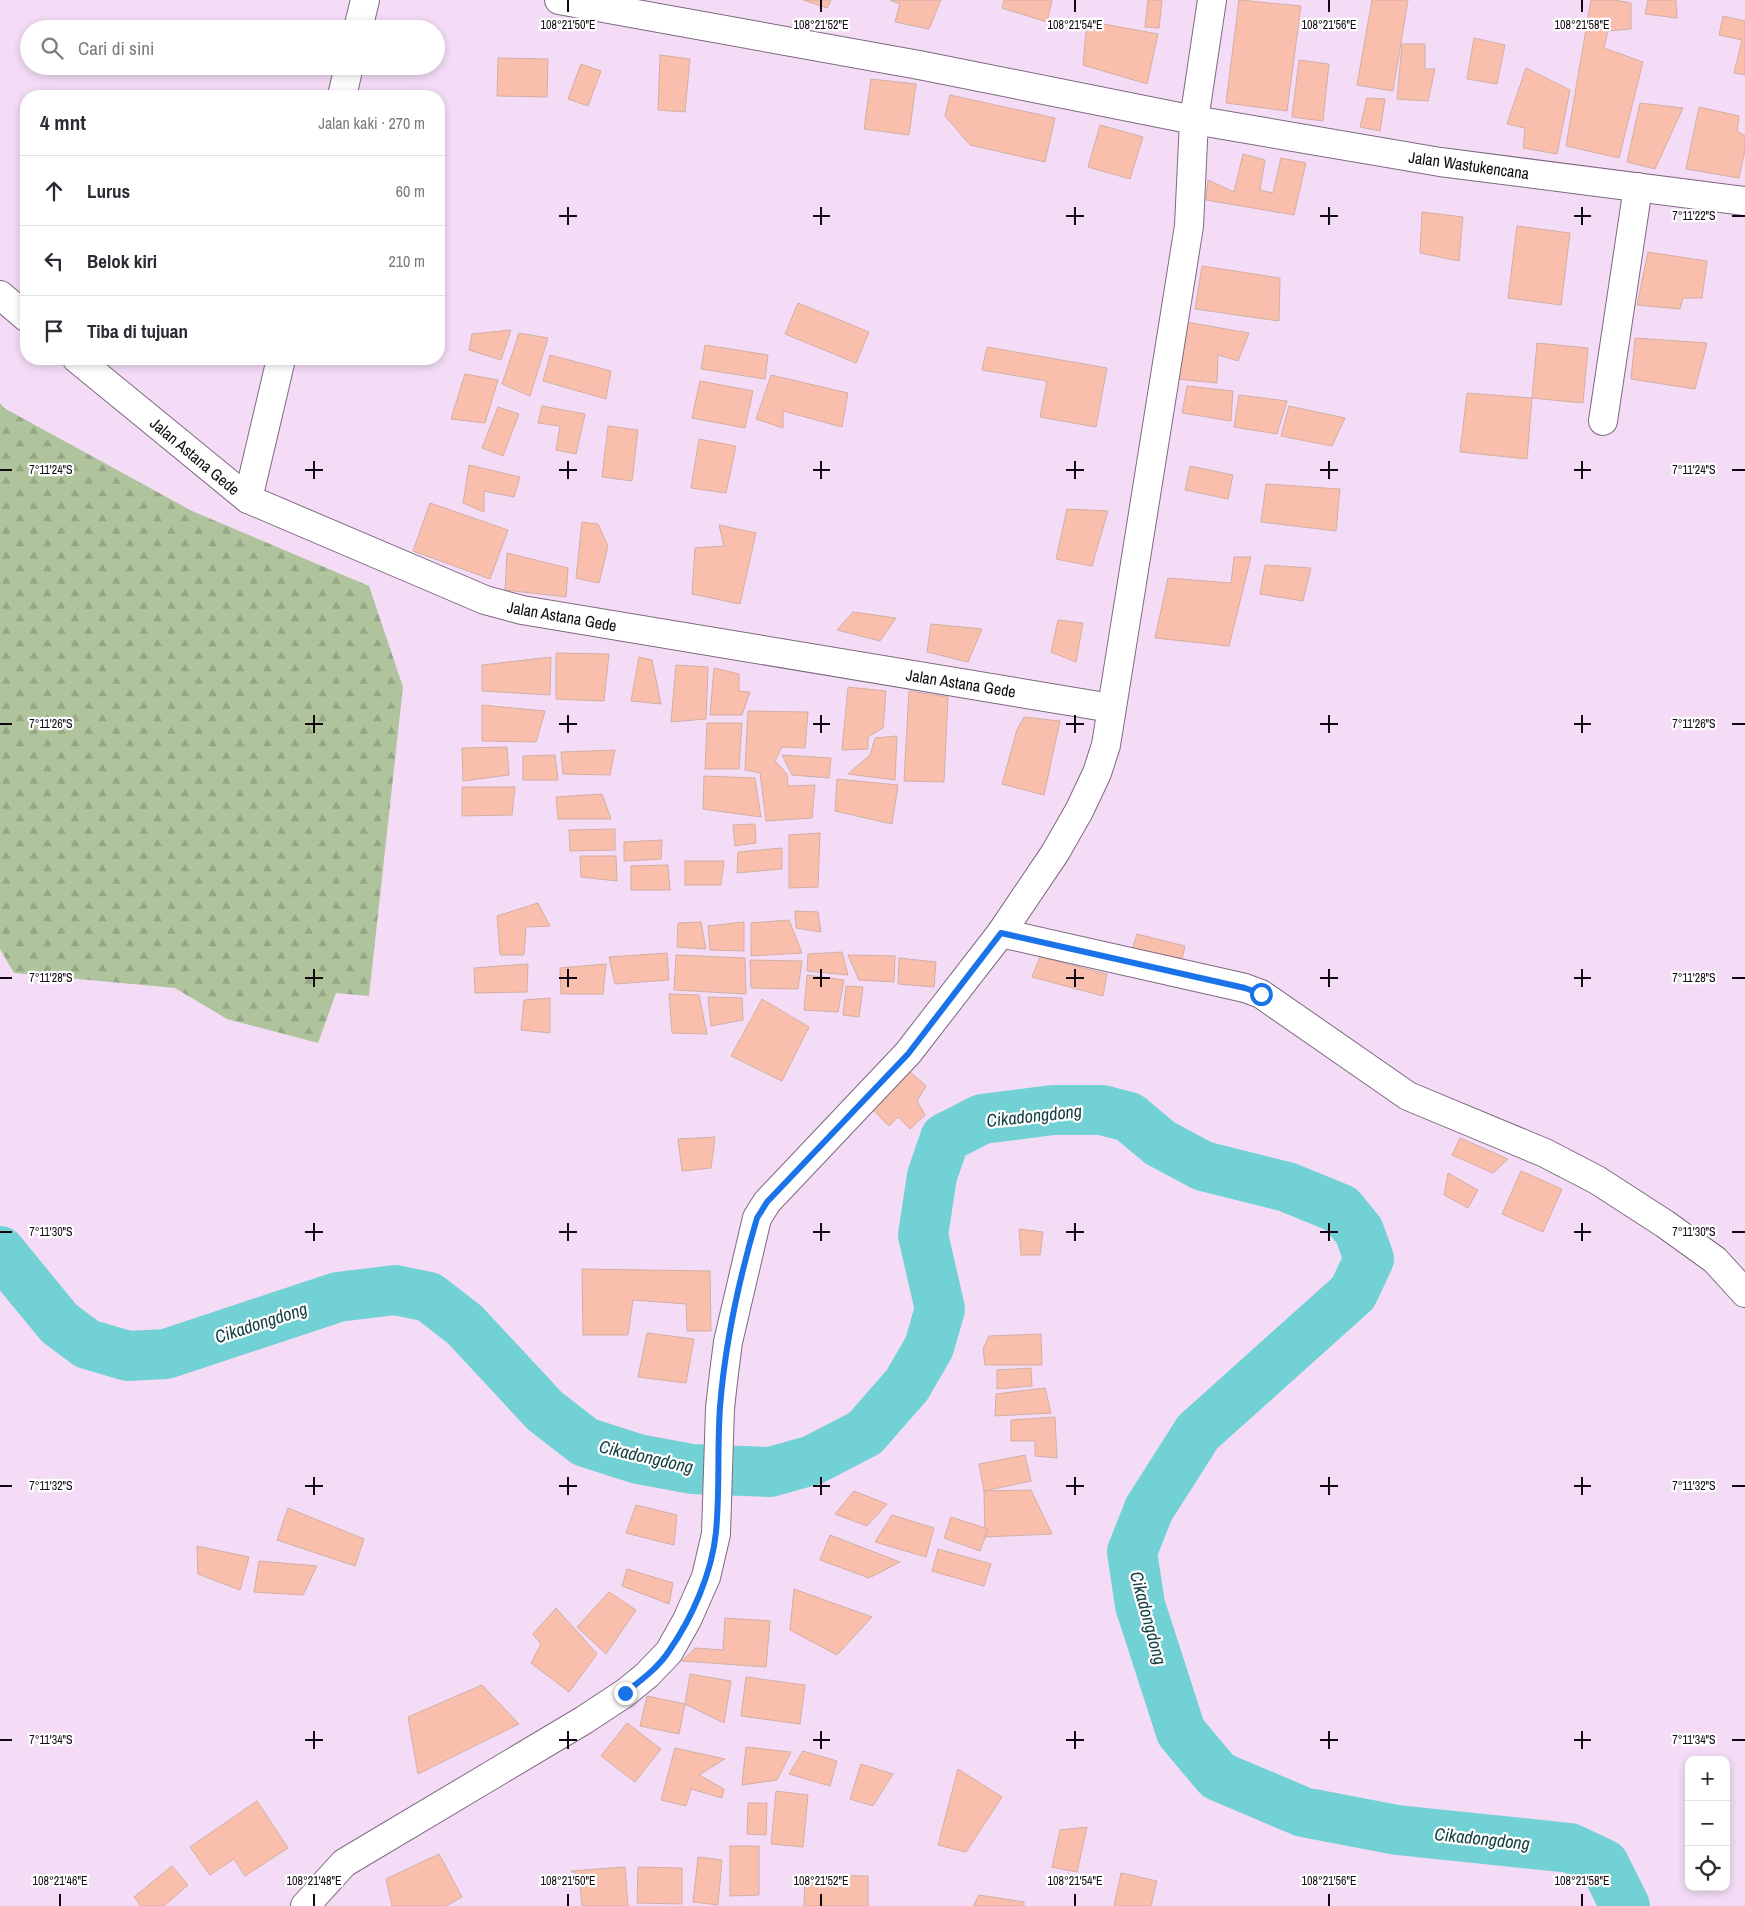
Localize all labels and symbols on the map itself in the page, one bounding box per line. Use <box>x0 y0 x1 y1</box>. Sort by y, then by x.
text: 108°21'50"E <box>540 17 596 33</box>
text: 108°21'52"E <box>793 17 849 33</box>
text: 108°21'54"E <box>1047 17 1103 33</box>
text: 108°21'56"E <box>1301 17 1357 33</box>
text: 108°21'58"E <box>1554 17 1610 33</box>
street label: Jalan Wastukencana <box>1407 146 1531 184</box>
text: 7°11'22"S <box>1672 208 1716 224</box>
street label: Jalan Astana Gede <box>145 412 245 500</box>
text: 7°11'24"S <box>29 462 73 478</box>
text: 7°11'24"S <box>1672 462 1716 478</box>
street label: Jalan Astana Gede <box>505 596 619 636</box>
street label: Jalan Astana Gede <box>905 663 1017 703</box>
text: 7°11'26"S <box>29 716 73 732</box>
text: 7°11'26"S <box>1672 716 1716 732</box>
text: 7°11'28"S <box>29 970 73 986</box>
text: 7°11'28"S <box>1672 970 1716 986</box>
route start <box>1250 983 1273 1006</box>
water label: Cikadongdong <box>985 1098 1083 1133</box>
text: 7°11'30"S <box>29 1224 73 1240</box>
text: 7°11'30"S <box>1672 1224 1716 1240</box>
water label: Cikadongdong <box>211 1296 310 1349</box>
water label: Cikadongdong <box>597 1434 696 1479</box>
text: 7°11'32"S <box>29 1478 73 1494</box>
text: 7°11'32"S <box>1672 1478 1716 1494</box>
water label: Cikadongdong <box>1124 1568 1173 1667</box>
route end <box>614 1682 637 1705</box>
text: 7°11'34"S <box>29 1732 73 1748</box>
text: 7°11'34"S <box>1672 1732 1716 1748</box>
water label: Cikadongdong <box>1433 1821 1531 1856</box>
text: 108°21'46"E <box>32 1873 88 1889</box>
text: 108°21'48"E <box>286 1873 342 1889</box>
text: 108°21'50"E <box>540 1873 596 1889</box>
text: 108°21'52"E <box>793 1873 849 1889</box>
text: 108°21'54"E <box>1047 1873 1103 1889</box>
text: 108°21'56"E <box>1301 1873 1357 1889</box>
text: 108°21'58"E <box>1554 1873 1610 1889</box>

